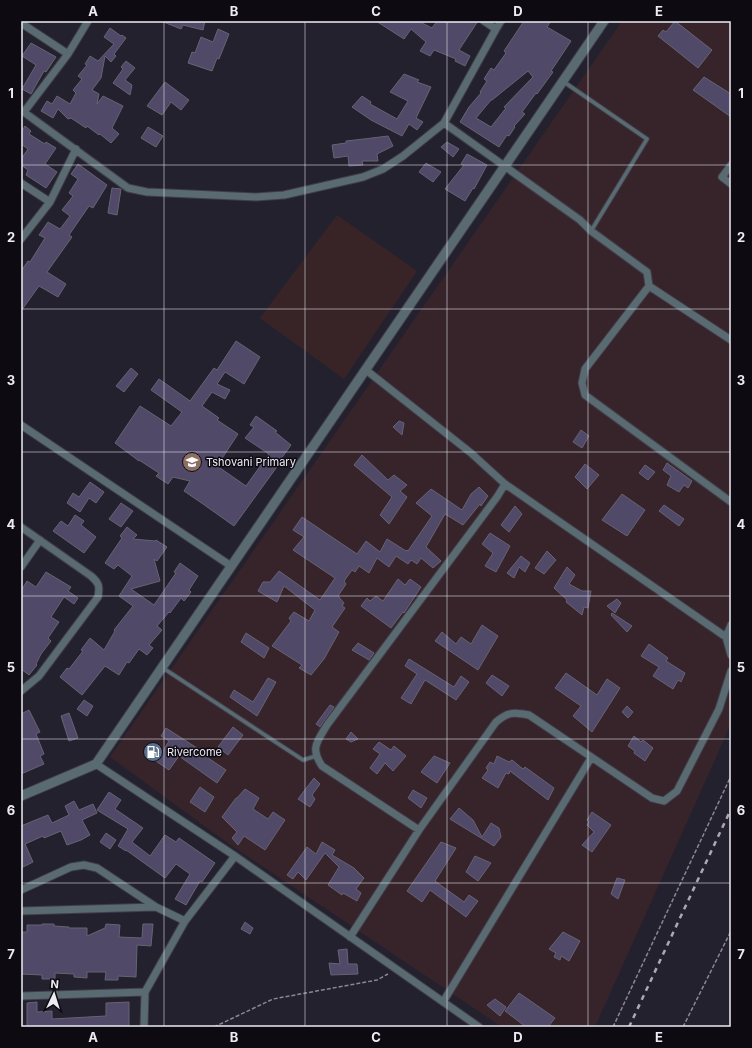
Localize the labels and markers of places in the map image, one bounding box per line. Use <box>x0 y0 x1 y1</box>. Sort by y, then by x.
school or university icon: Tshovani Primary <box>181 451 203 473</box>
place label: Tshovani Primary <box>206 455 296 469</box>
fuel station icon: Rivercome <box>142 741 164 763</box>
place label: Rivercome <box>167 745 222 759</box>

